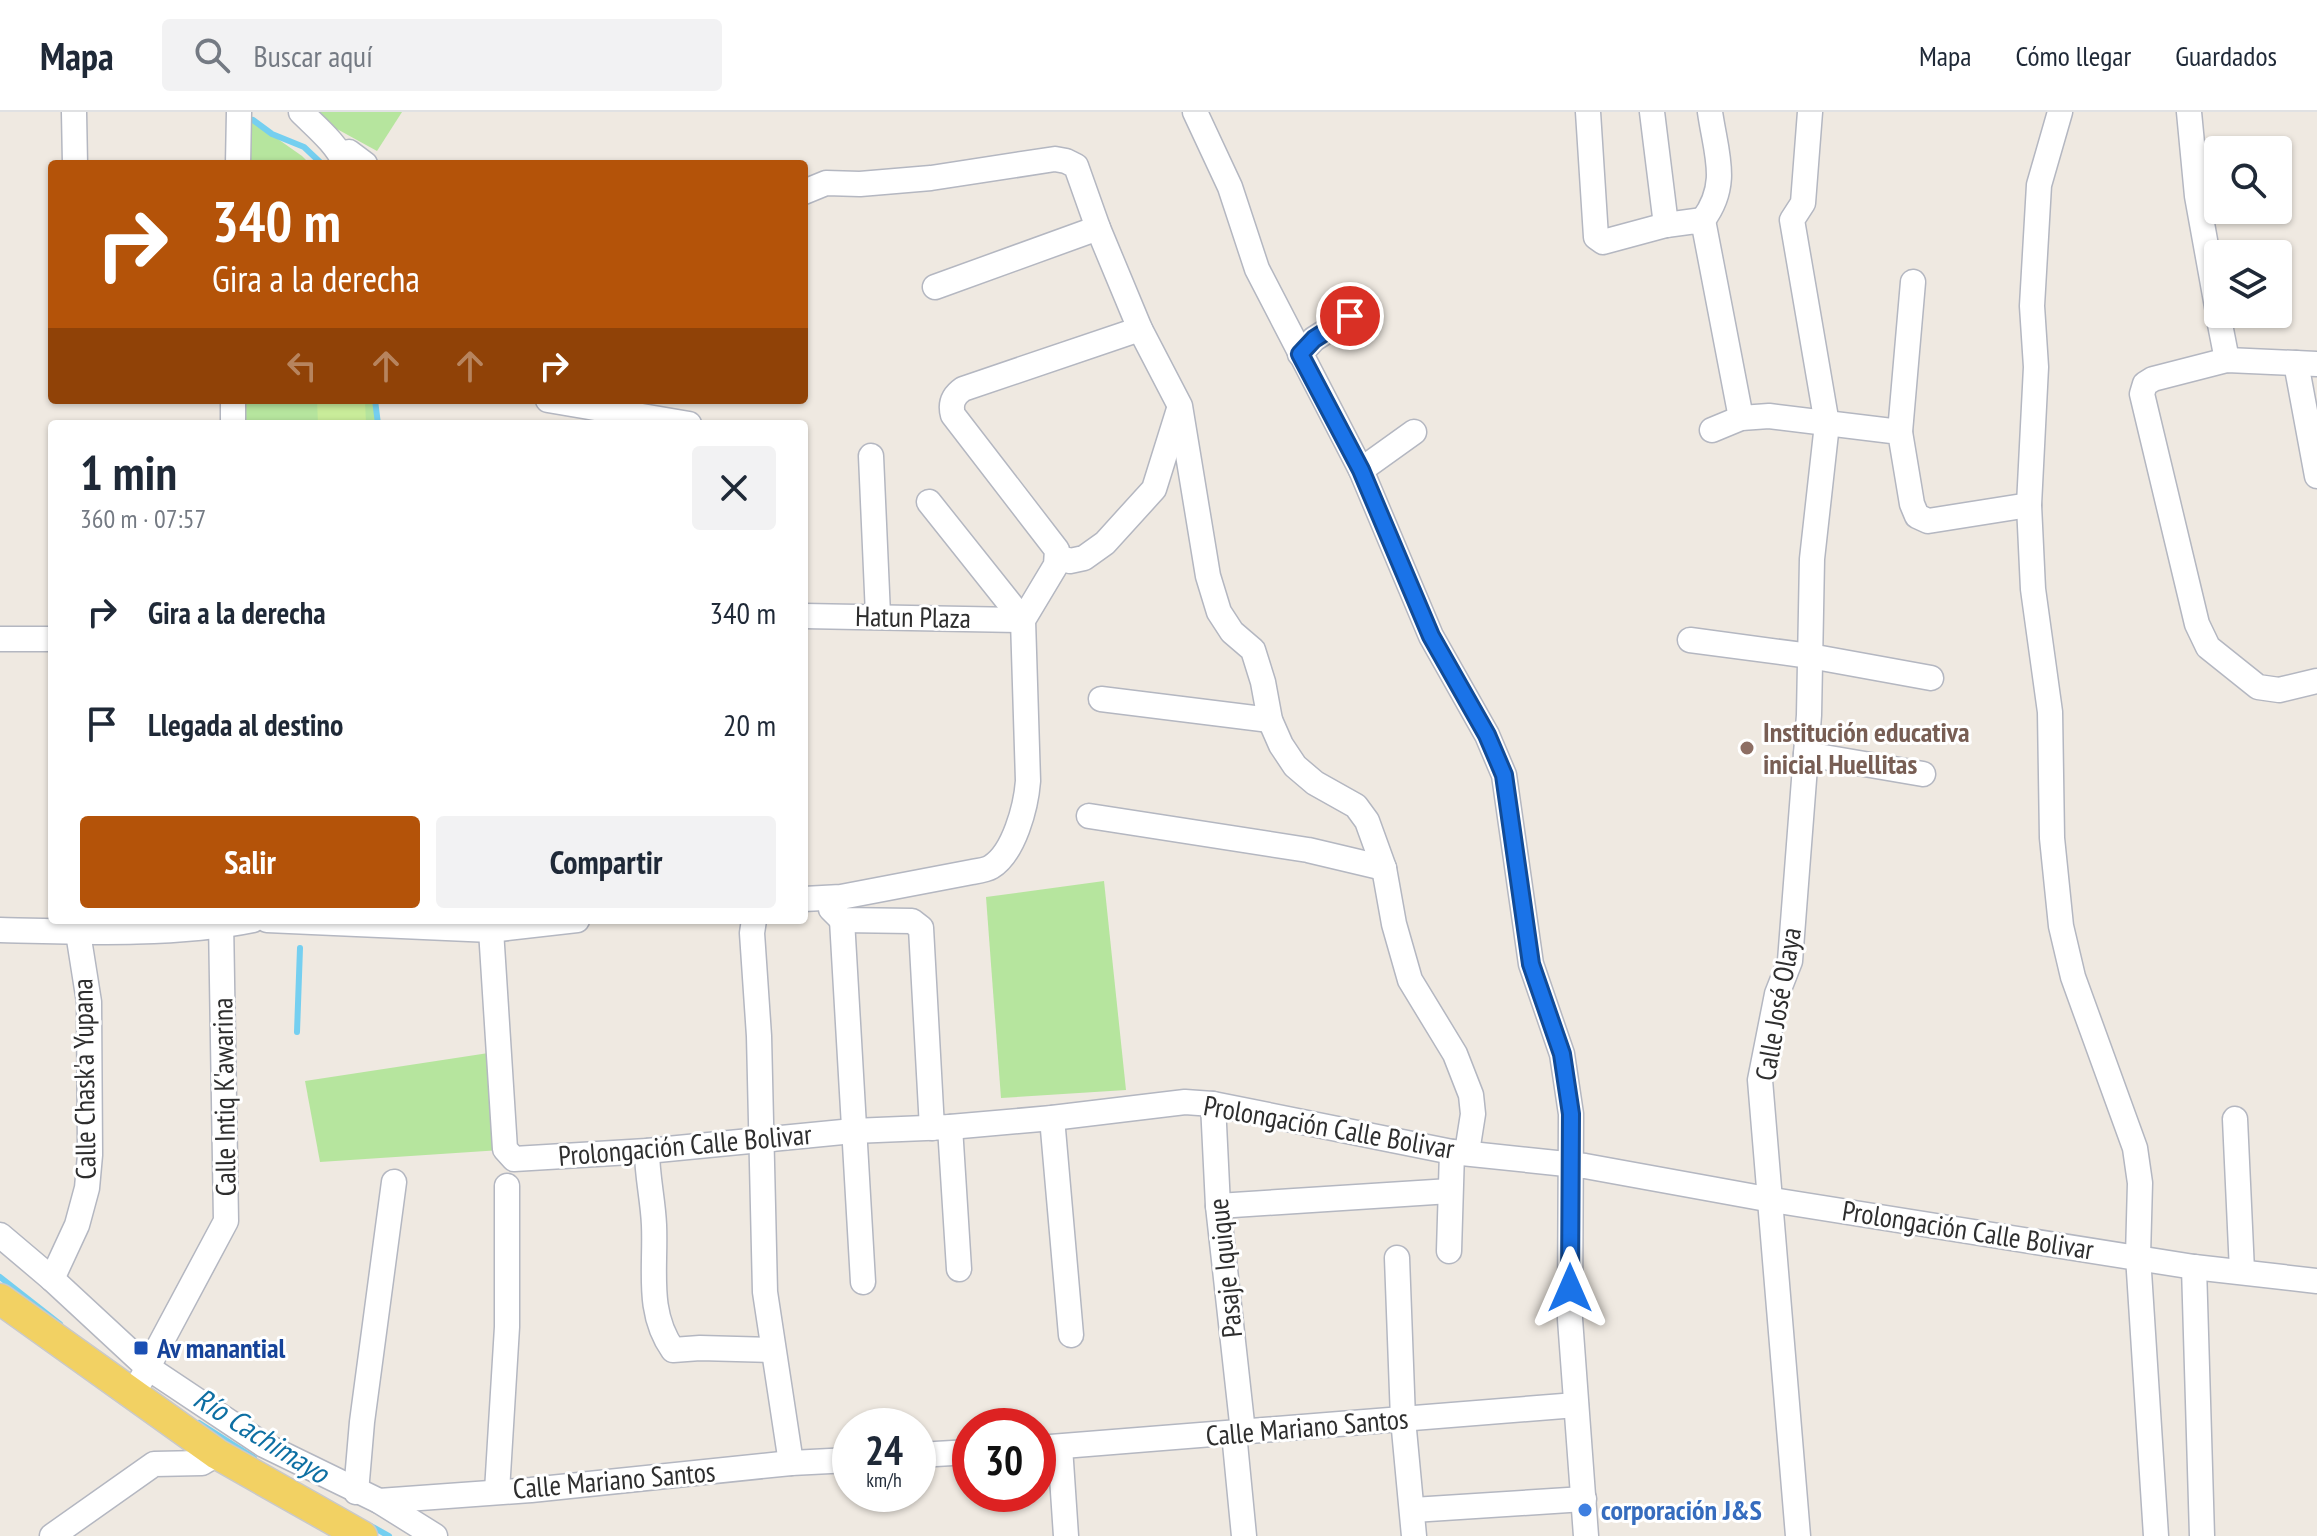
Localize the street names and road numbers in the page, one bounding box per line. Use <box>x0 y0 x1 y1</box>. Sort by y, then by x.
street label: Hatun Plaza <box>855 597 971 636</box>
street label: Calle José Olaya <box>1746 924 1809 1083</box>
street label: Calle Chask'a Yupana <box>63 978 104 1180</box>
street label: Calle Intiq K'awarina <box>203 997 244 1197</box>
street label: Prolongación Calle Bolivar <box>1201 1086 1458 1167</box>
street label: Prolongación Calle Bolivar <box>557 1115 813 1174</box>
street label: Prolongación Calle Bolivar <box>1840 1191 2097 1268</box>
street label: Pasaje Iquique <box>1199 1197 1250 1340</box>
street label: Calle Mariano Santos <box>1204 1399 1410 1454</box>
street label: Calle Mariano Santos <box>511 1452 717 1507</box>

